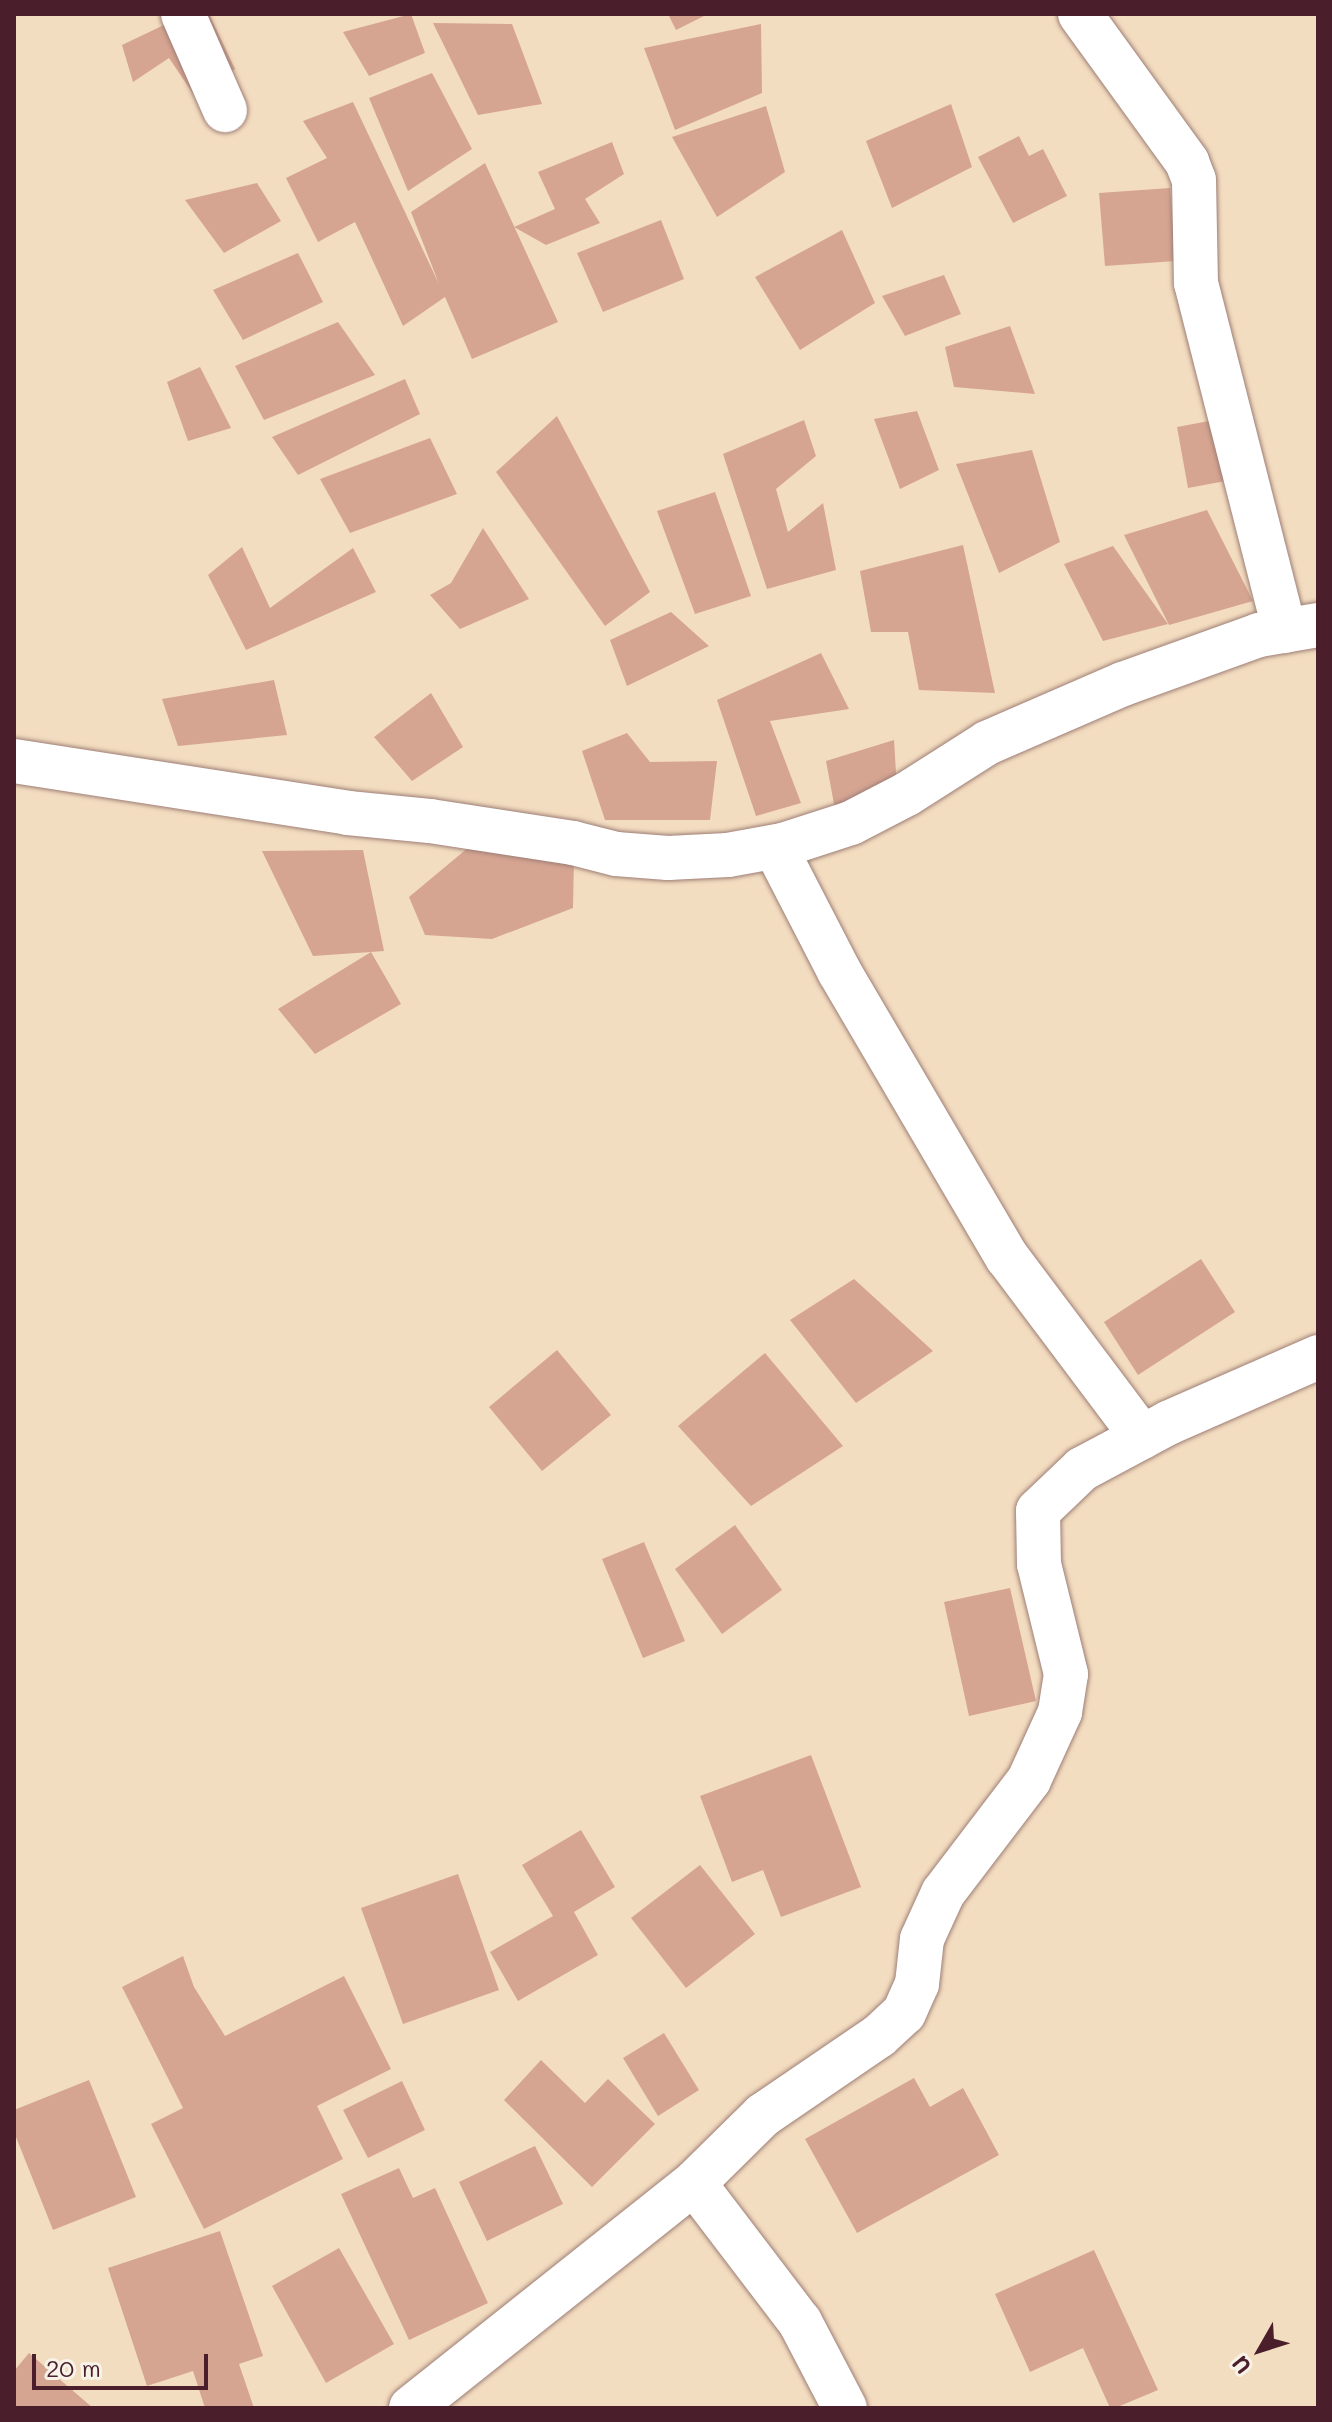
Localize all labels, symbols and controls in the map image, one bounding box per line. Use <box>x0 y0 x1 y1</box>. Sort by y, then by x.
north arrow <box>1220 2310 1300 2390</box>
scale bar <box>36 2338 212 2388</box>
text: U <box>1225 2350 1257 2381</box>
text: 20 m <box>46 2352 101 2383</box>

